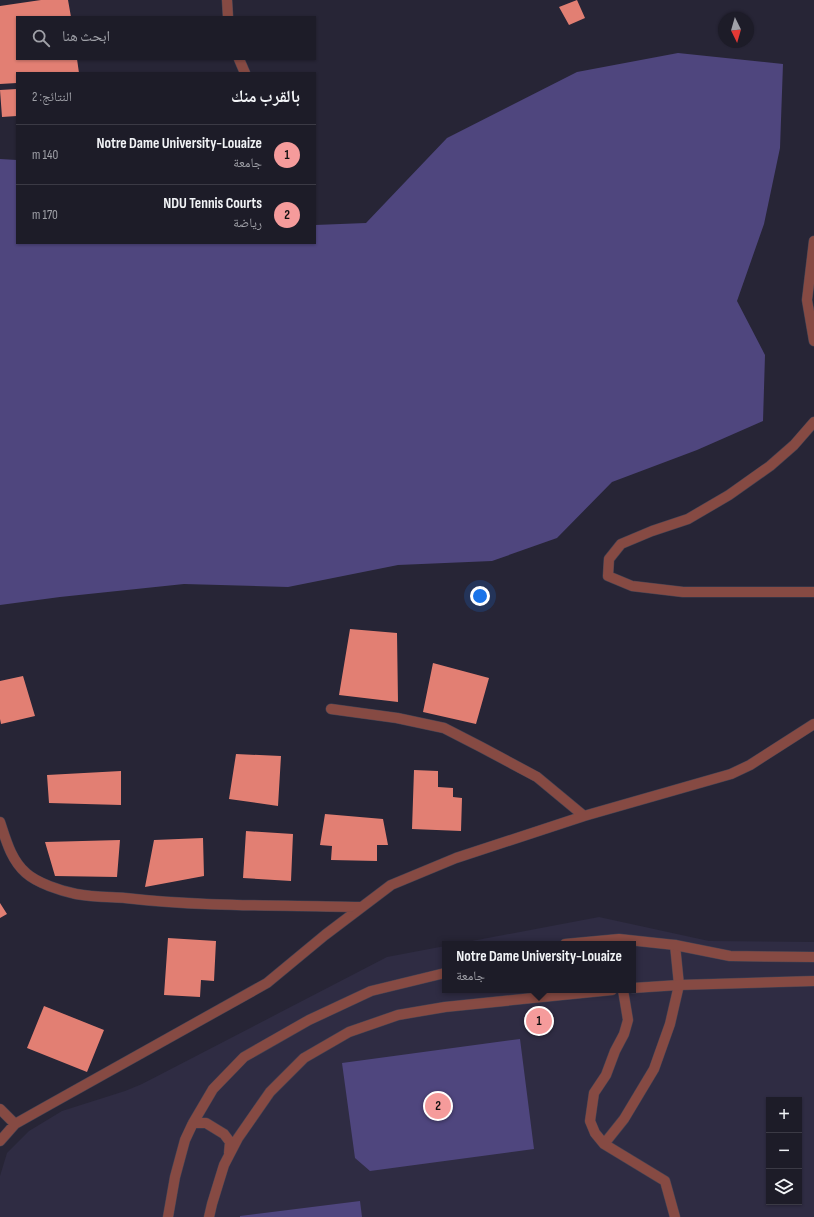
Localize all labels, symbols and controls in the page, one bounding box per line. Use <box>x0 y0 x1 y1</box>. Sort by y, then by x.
north arrow <box>718 12 754 48</box>
search box <box>16 16 316 60</box>
icon: search <box>30 27 52 49</box>
text: ابحث هنا <box>62 27 110 46</box>
text: بالقرب منك <box>231 87 300 107</box>
text: النتائج: 2 <box>32 89 72 105</box>
text: Notre Dame University-Louaize <box>96 134 262 153</box>
text: 140 m <box>32 147 58 163</box>
text: 1 <box>284 147 290 163</box>
text: جامعة <box>233 155 262 171</box>
text: NDU Tennis Courts <box>163 194 262 213</box>
text: 170 m <box>32 207 58 223</box>
text: 2 <box>284 207 290 223</box>
text: رياضة <box>233 215 262 231</box>
your location <box>470 586 490 606</box>
popup <box>442 941 636 993</box>
text: Notre Dame University-Louaize <box>456 947 622 966</box>
text: جامعة <box>456 968 485 984</box>
pin: 1 <box>526 1006 552 1036</box>
pin: 2 <box>425 1091 451 1121</box>
map controls <box>766 1097 802 1205</box>
button: + <box>766 1097 802 1133</box>
button: − <box>766 1133 802 1169</box>
button: layers <box>766 1169 802 1205</box>

